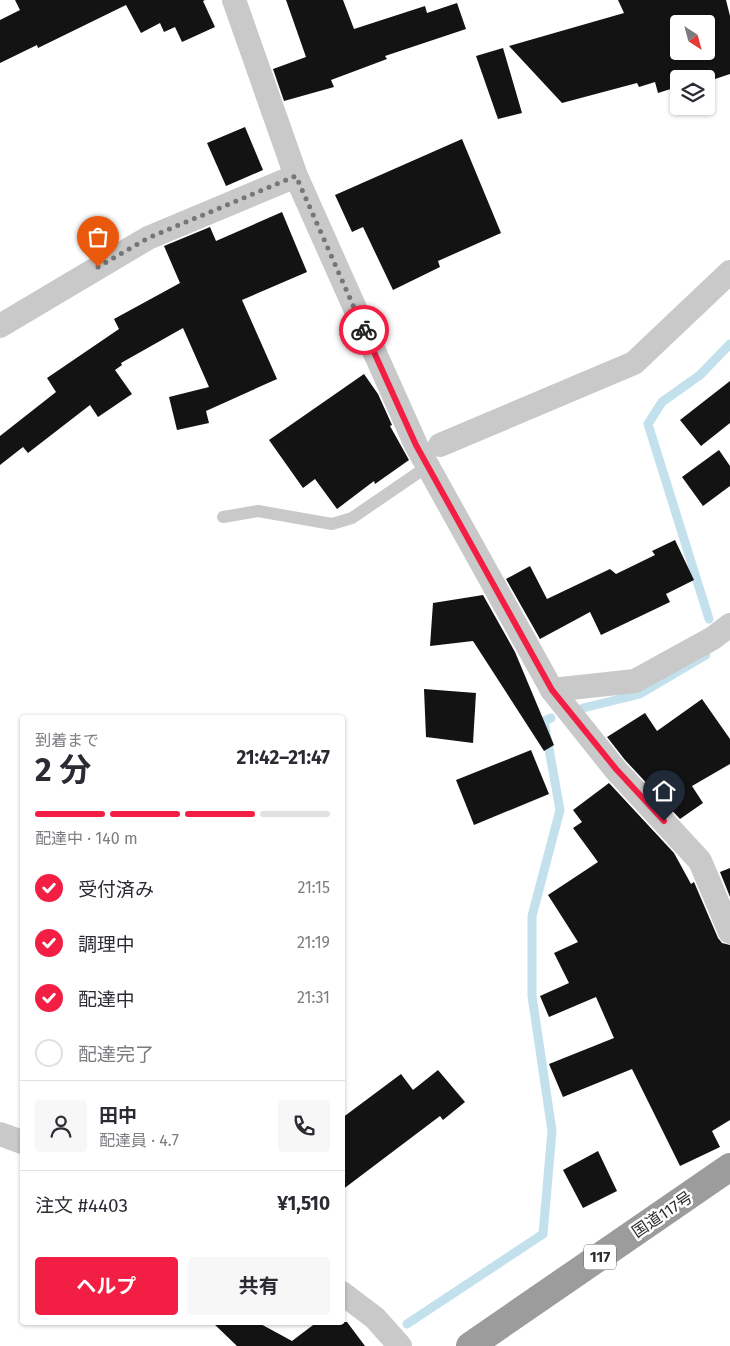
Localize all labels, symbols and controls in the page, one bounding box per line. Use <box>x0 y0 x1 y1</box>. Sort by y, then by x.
north arrow <box>670 15 715 60</box>
map controls <box>670 15 715 115</box>
button: layers <box>670 70 715 115</box>
pin <box>77 216 119 267</box>
icon: bag <box>84 223 112 251</box>
courier <box>339 305 389 355</box>
icon: bike <box>350 316 378 344</box>
text: 到着まで <box>35 731 99 750</box>
text: 21:42–21:47 <box>236 746 330 769</box>
text: 2 分 <box>35 751 91 789</box>
pin <box>643 770 685 821</box>
icon: home <box>650 777 678 805</box>
text: 配達中 · 140 m <box>35 829 138 848</box>
icon: check <box>35 874 63 902</box>
text: 受付済み <box>78 878 154 901</box>
text: 21:15 <box>297 878 330 897</box>
icon: check <box>35 929 63 957</box>
text: 調理中 <box>78 933 135 956</box>
text: 21:19 <box>297 933 330 952</box>
icon: check <box>35 984 63 1012</box>
text: 配達中 <box>78 988 135 1011</box>
text: 21:31 <box>297 988 330 1007</box>
text: 配達完了 <box>78 1043 154 1066</box>
button: person <box>35 1100 87 1152</box>
button: phone <box>278 1100 330 1152</box>
text: 田中 <box>99 1104 137 1127</box>
text: 配達員 · 4.7 <box>99 1131 179 1150</box>
street label: 国道117号 <box>628 1187 696 1242</box>
text: ¥1,510 <box>277 1192 330 1215</box>
text: 注文 #4403 <box>35 1194 128 1217</box>
road number: 117 <box>584 1244 616 1270</box>
button: ヘルプ <box>35 1257 178 1315</box>
button: 共有 <box>188 1257 330 1315</box>

